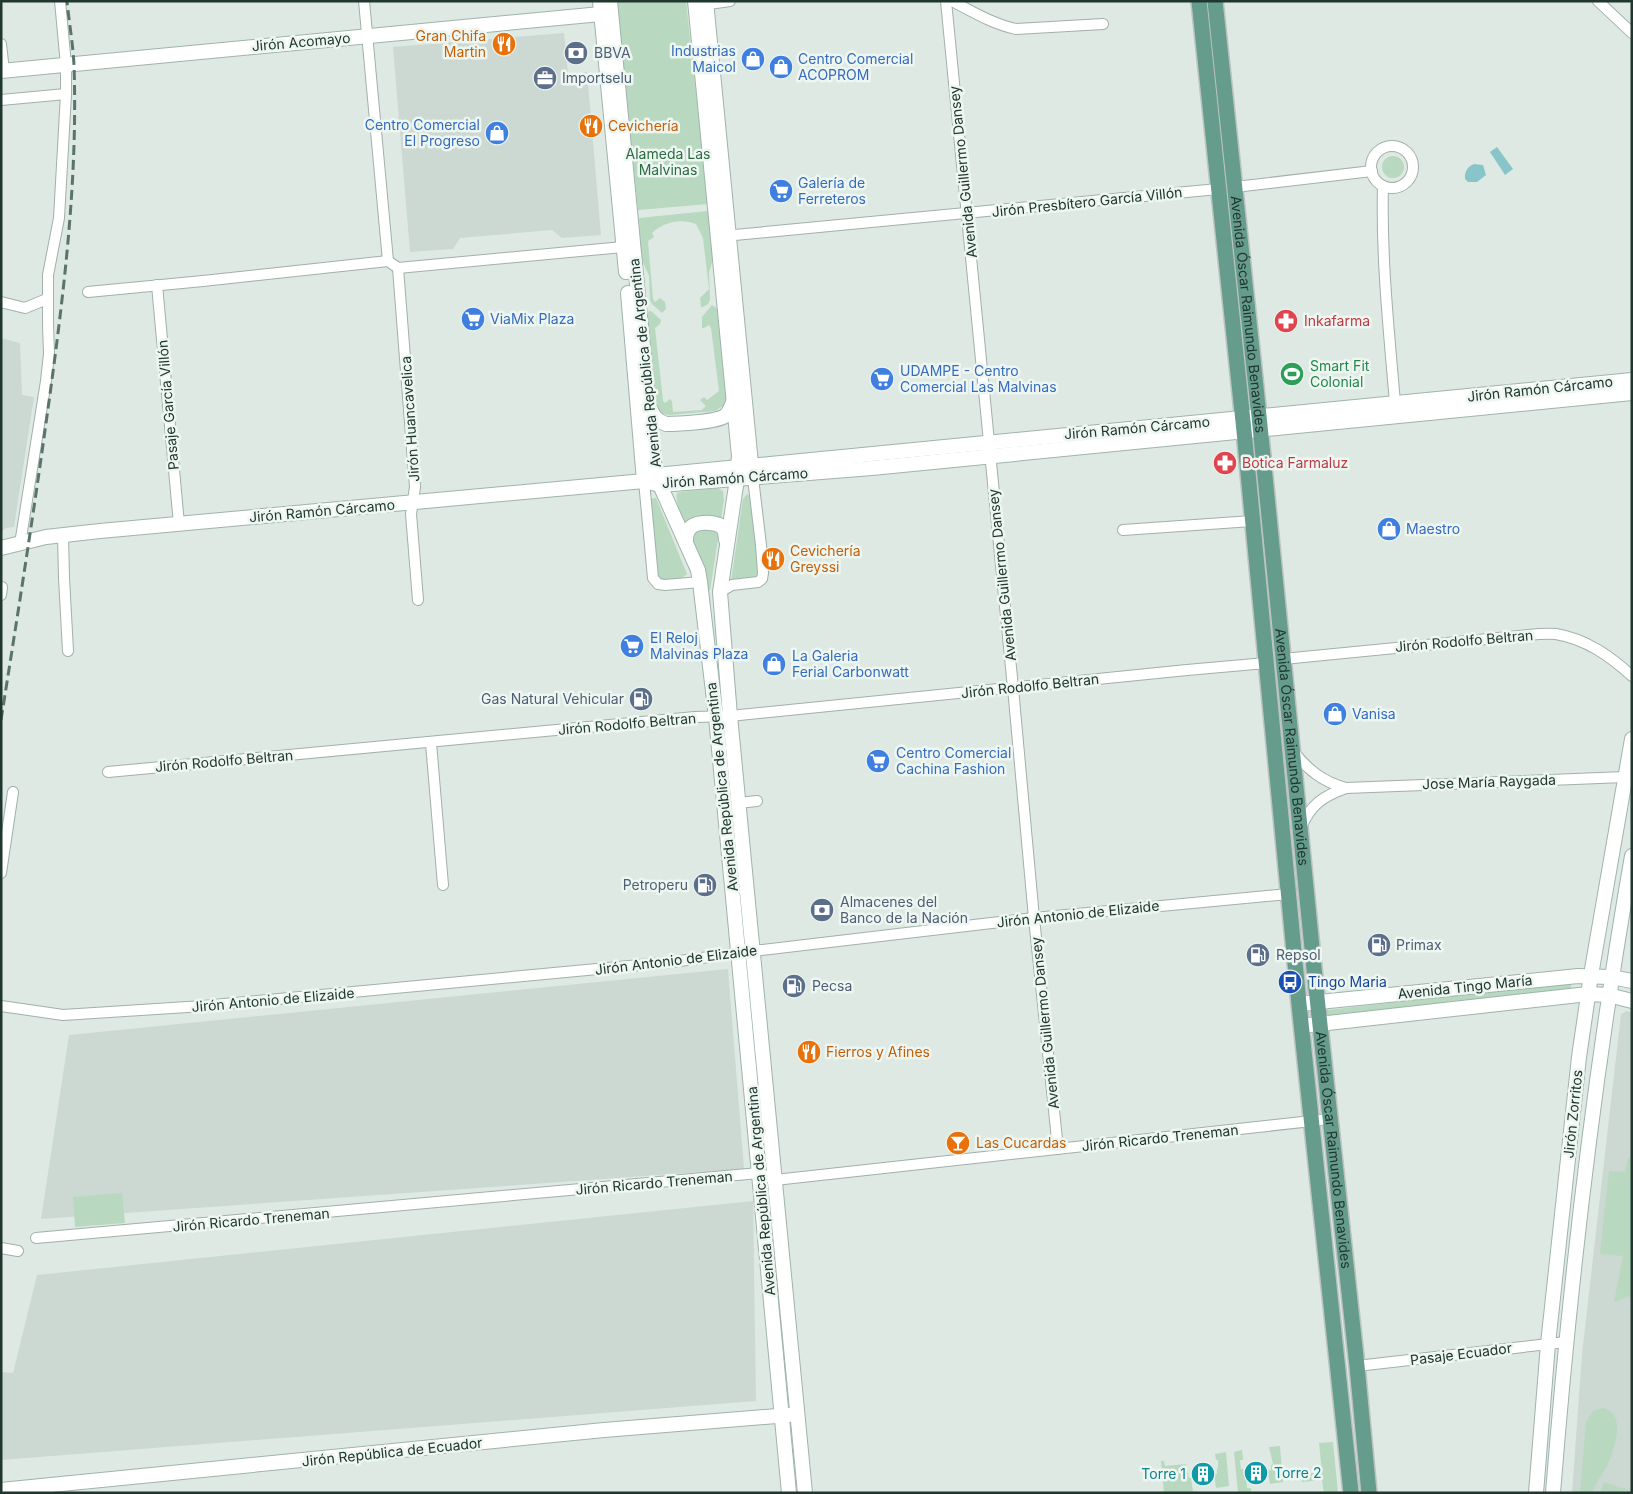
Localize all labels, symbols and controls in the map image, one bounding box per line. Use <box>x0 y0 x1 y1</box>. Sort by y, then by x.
place label: Gran Chifa Martin <box>415 27 486 60</box>
street label: Jirón Acomayo <box>251 29 351 54</box>
restaurant icon: Gran Chifa Martin <box>491 31 517 57</box>
bank icon: BBVA <box>563 40 589 66</box>
place label: Industrias Maicol <box>671 42 736 75</box>
place label: BBVA <box>594 44 631 61</box>
shop icon: Industrias Maicol <box>740 46 766 72</box>
place label: Centro Comercial ACOPROM <box>798 50 913 83</box>
shop icon: Centro Comercial ACOPROM <box>768 54 794 80</box>
office icon: Importselu <box>532 65 558 91</box>
place label: Importselu <box>562 69 632 86</box>
street label: Avenida Guillermo Dansey <box>945 85 980 259</box>
restaurant icon: Cevichería <box>578 113 604 139</box>
place label: Centro Comercial El Progreso <box>365 116 480 149</box>
place label: Cevichería <box>608 117 679 134</box>
shop icon: Centro Comercial El Progreso <box>484 120 510 146</box>
park label: Alameda Las Malvinas <box>626 145 710 178</box>
place label: Galería de Ferreteros <box>798 174 866 207</box>
supermarket icon: Galería de Ferreteros <box>768 178 794 204</box>
street label: Jirón Presbítero García Villón <box>991 183 1183 220</box>
street label: Avenida Óscar Raimundo Benavides <box>1228 195 1270 434</box>
street label: Avenida República de Argentina <box>625 258 664 468</box>
supermarket icon: ViaMix Plaza <box>460 306 486 332</box>
pharmacy icon: Inkafarma <box>1273 308 1299 334</box>
place label: ViaMix Plaza <box>490 310 574 327</box>
place label: Inkafarma <box>1304 312 1370 329</box>
street label: Pasaje García Villón <box>153 339 182 471</box>
street label: Jirón Huancavelica <box>397 356 422 483</box>
place label: Smart Fit Colonial <box>1310 357 1370 390</box>
sports icon: Smart Fit Colonial <box>1279 361 1305 387</box>
place label: UDAMPE - Centro Comercial Las Malvinas <box>900 362 1057 395</box>
supermarket icon: UDAMPE - Centro Comercial Las Malvinas <box>869 366 895 392</box>
street label: Jirón Ramón Cárcamo <box>1466 372 1614 405</box>
street label: Jirón Ramón Cárcamo <box>1063 413 1211 442</box>
pharmacy icon: Botica Farmaluz <box>1212 450 1238 476</box>
place label: Botica Farmaluz <box>1242 454 1348 471</box>
street label: Jirón Ramón Cárcamo <box>661 464 809 491</box>
street label: Avenida Guillermo Dansey <box>984 488 1019 662</box>
street label: Jirón Ramón Cárcamo <box>248 496 396 525</box>
shop icon: Maestro <box>1376 516 1402 542</box>
place label: Maestro <box>1406 520 1460 537</box>
place label: Cevichería Greyssi <box>790 542 861 575</box>
restaurant icon: Cevichería Greyssi <box>760 546 786 572</box>
street label: Jirón Rodolfo Beltran <box>1394 626 1534 655</box>
street label: Avenida Óscar Raimundo Benavides <box>1272 627 1313 867</box>
place label: El Reloj Malvinas Plaza <box>650 629 748 662</box>
supermarket icon: El Reloj Malvinas Plaza <box>619 633 645 659</box>
place label: La Galeria Ferial Carbonwatt <box>792 647 909 680</box>
shop icon: La Galeria Ferial Carbonwatt <box>761 651 787 677</box>
street label: Jirón Rodolfo Beltran <box>960 670 1100 701</box>
street label: Avenida República de Argentina <box>702 682 741 892</box>
fuel station icon: Gas Natural Vehicular <box>628 686 654 712</box>
place label: Gas Natural Vehicular <box>481 690 624 707</box>
shop icon: Vanisa <box>1322 701 1348 727</box>
place label: Vanisa <box>1352 705 1396 722</box>
street label: Jirón Rodolfo Beltran <box>557 709 697 738</box>
place label: Centro Comercial Cachina Fashion <box>896 744 1011 777</box>
street label: Jirón Rodolfo Beltran <box>154 746 294 775</box>
supermarket icon: Centro Comercial Cachina Fashion <box>865 748 891 774</box>
street label: Jose María Raygada <box>1422 771 1556 792</box>
fuel station icon: Petroperu <box>692 872 718 898</box>
place label: Petroperu <box>623 876 688 893</box>
place label: Almacenes del Banco de la Nación <box>840 893 968 926</box>
bank icon: Almacenes del Banco de la Nación <box>809 897 835 923</box>
street label: Jirón Antonio de Elizaide <box>996 897 1160 930</box>
fuel station icon: Primax <box>1366 932 1392 958</box>
street label: Avenida Guillermo Dansey <box>1027 936 1062 1110</box>
place label: Primax <box>1396 936 1442 953</box>
street label: Jirón Antonio de Elizaide <box>594 941 758 978</box>
fuel station icon: Repsol <box>1245 942 1271 968</box>
place label: Repsol <box>1276 946 1321 963</box>
bus stop icon: Tingo Maria <box>1277 969 1303 995</box>
street label: Avenida Tingo María <box>1397 971 1533 1002</box>
fuel station icon: Pecsa <box>781 973 807 999</box>
place label: Tingo Maria <box>1308 973 1387 990</box>
place label: Pecsa <box>812 977 852 994</box>
street label: Jirón Antonio de Elizaide <box>191 984 355 1015</box>
street label: Avenida Óscar Raimundo Benavides <box>1313 1030 1355 1269</box>
restaurant icon: Fierros y Afines <box>796 1039 822 1065</box>
place label: Fierros y Afines <box>826 1043 930 1060</box>
street label: Jirón Zorritos <box>1559 1069 1586 1159</box>
street label: Avenida República de Argentina <box>743 1086 778 1296</box>
street label: Jirón Ricardo Treneman <box>1081 1121 1239 1154</box>
bar icon: Las Cucardas <box>945 1130 971 1156</box>
place label: Las Cucardas <box>976 1134 1066 1151</box>
street label: Jirón Ricardo Treneman <box>575 1167 733 1198</box>
street label: Jirón Ricardo Treneman <box>172 1204 330 1235</box>
street label: Pasaje Ecuador <box>1409 1339 1513 1368</box>
street label: Jirón República de Ecuador <box>301 1434 483 1469</box>
building icon: Torre 2 <box>1243 1460 1269 1486</box>
building icon: Torre 1 <box>1190 1461 1216 1487</box>
place label: Torre 2 <box>1274 1464 1322 1481</box>
place label: Torre 1 <box>1141 1465 1186 1482</box>

